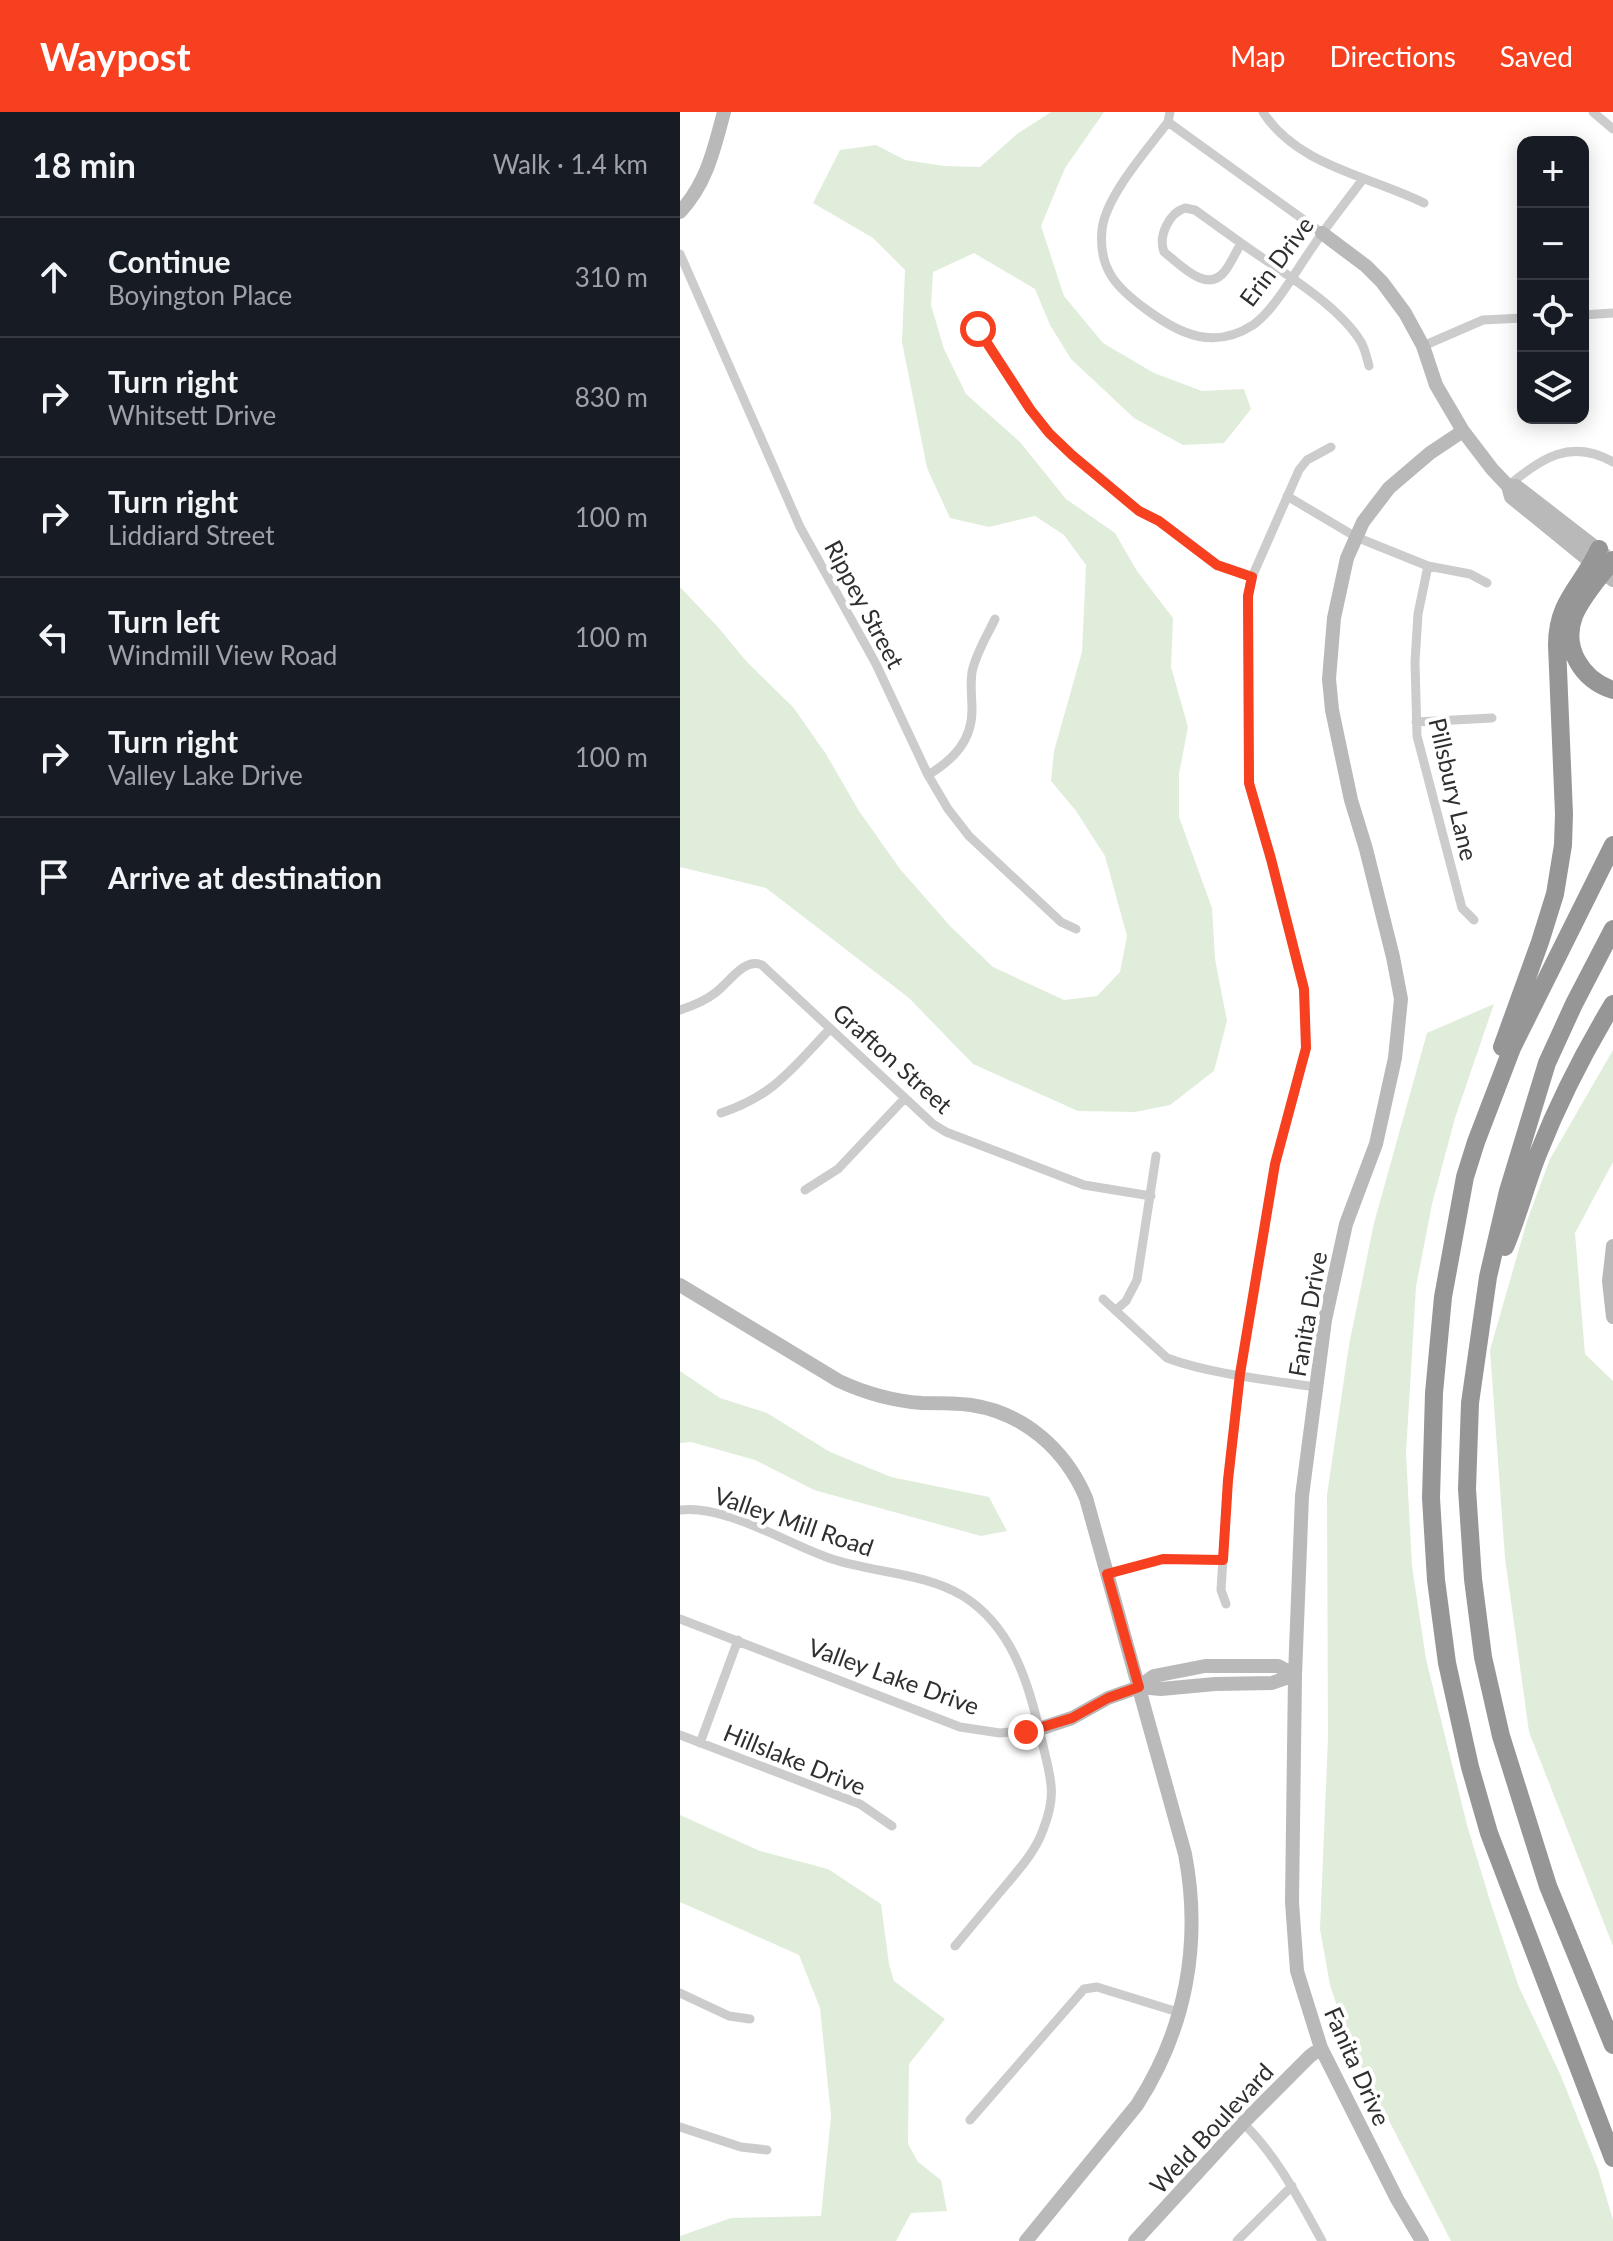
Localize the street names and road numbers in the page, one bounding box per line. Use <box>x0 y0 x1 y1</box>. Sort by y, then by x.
street label: Erin Drive <box>1233 210 1319 312</box>
street label: Rippey Street <box>819 535 911 673</box>
street label: Pillsbury Lane <box>1423 715 1485 863</box>
street label: Grafton Street <box>827 997 959 1119</box>
street label: Fanita Drive <box>1282 1249 1332 1379</box>
street label: Valley Mill Road <box>711 1480 877 1562</box>
street label: Valley Lake Drive <box>805 1632 983 1720</box>
street label: Hillslake Drive <box>720 1717 870 1801</box>
street label: Fanita Drive <box>1319 2002 1397 2130</box>
street label: Weld Boulevard <box>1143 2057 1279 2199</box>

